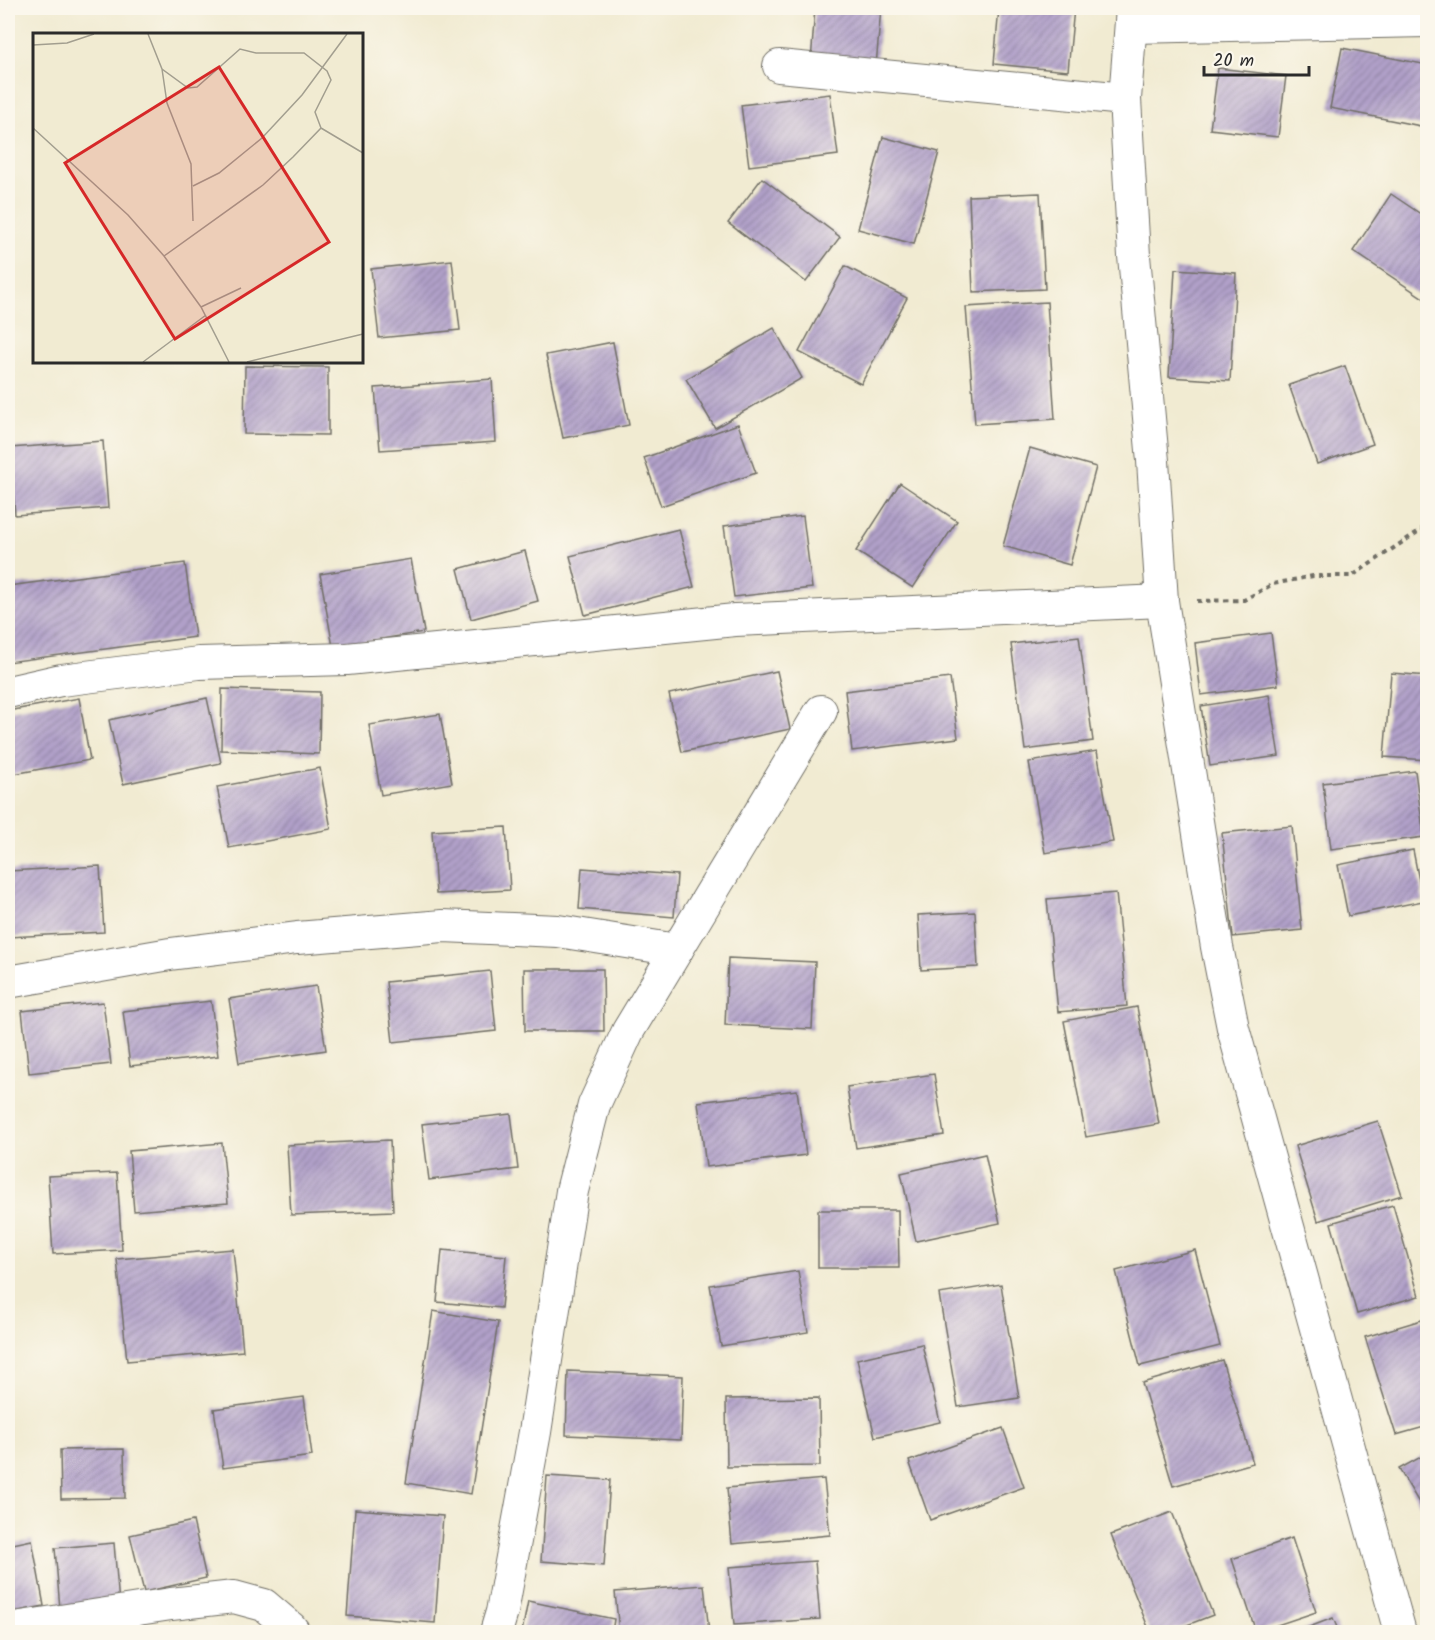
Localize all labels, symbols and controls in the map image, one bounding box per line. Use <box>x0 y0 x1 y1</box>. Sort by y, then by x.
inset map <box>33 33 363 363</box>
scale bar <box>1204 39 1309 77</box>
text: 20 m <box>1213 47 1254 76</box>

